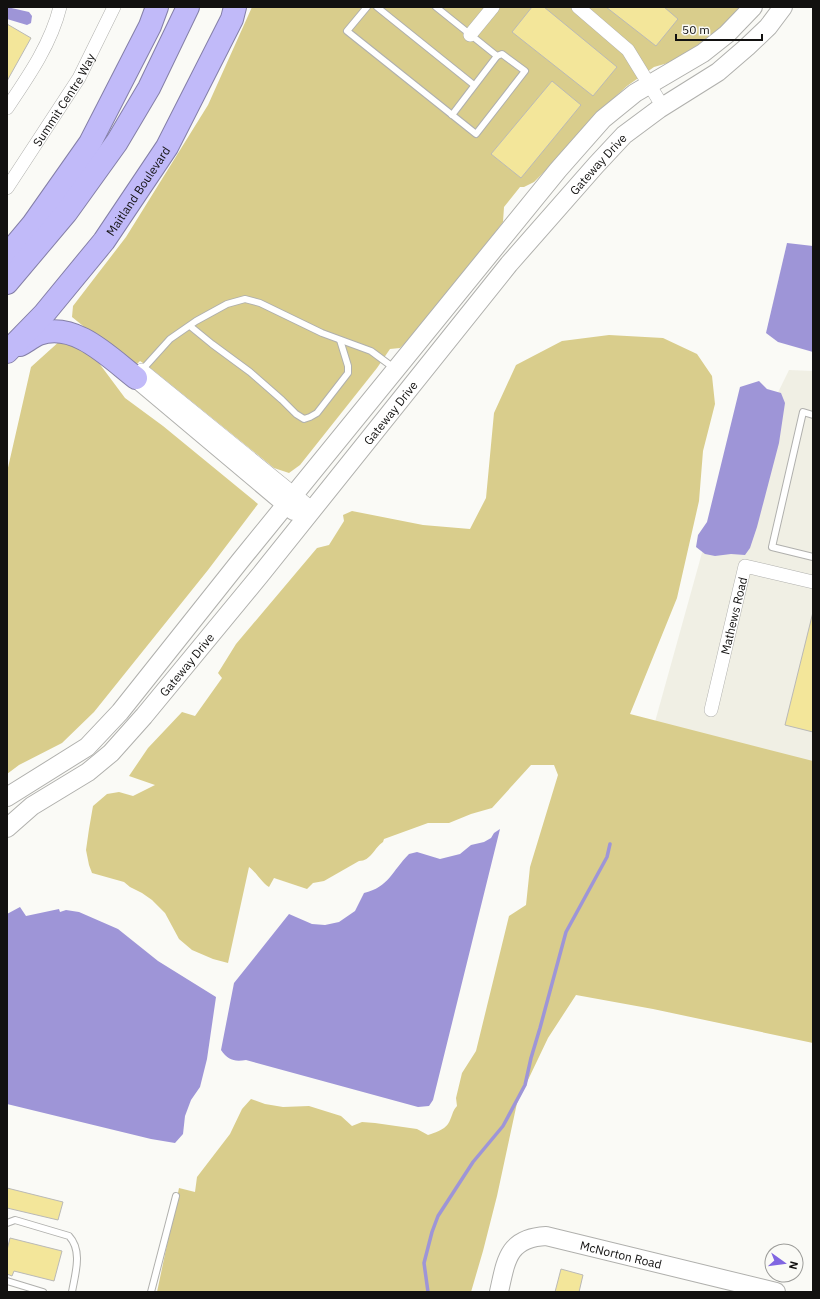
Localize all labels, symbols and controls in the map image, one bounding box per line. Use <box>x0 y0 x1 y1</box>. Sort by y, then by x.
scale bar <box>676 16 762 42</box>
text: 50 m <box>682 22 710 37</box>
street label: Summit Centre Way <box>29 51 98 149</box>
street label: Gateway Drive <box>566 130 630 198</box>
street label: Maitland Boulevard <box>102 143 173 238</box>
street label: Gateway Drive <box>360 377 421 448</box>
street label: Mathews Road <box>717 575 750 656</box>
street label: Gateway Drive <box>156 629 217 699</box>
street label: McNorton Road <box>579 1237 664 1271</box>
north arrow <box>764 1243 804 1283</box>
text: N <box>786 1260 801 1271</box>

